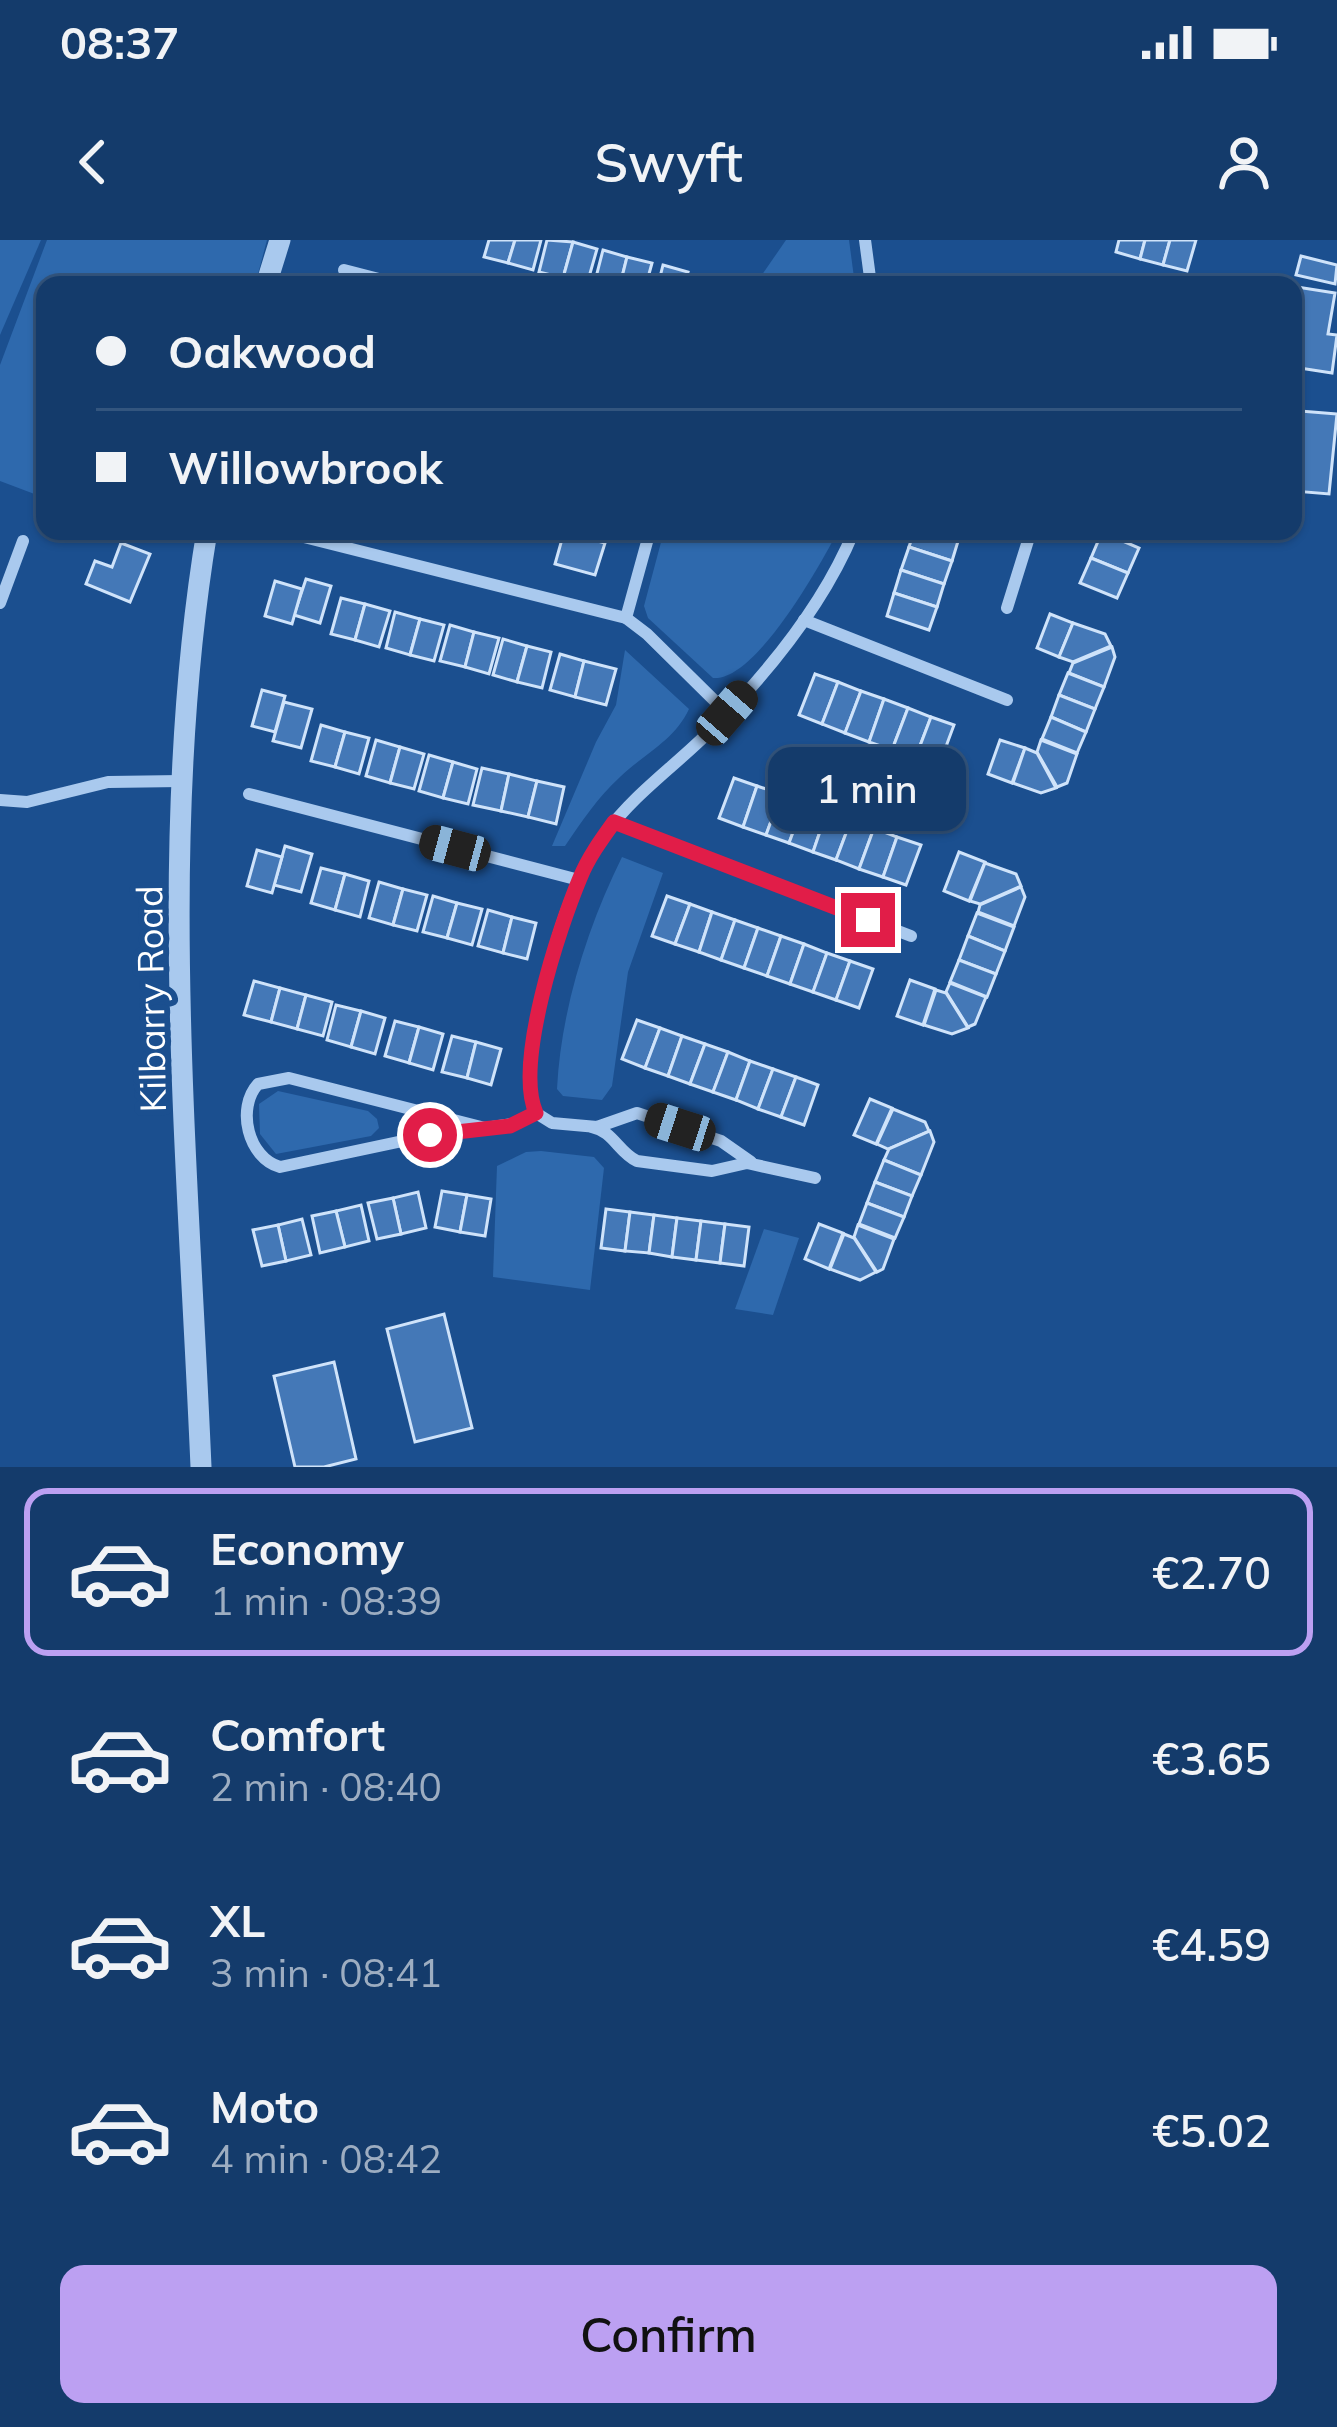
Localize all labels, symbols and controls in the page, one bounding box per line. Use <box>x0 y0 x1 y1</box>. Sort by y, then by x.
text: 08:37 <box>60 14 179 70</box>
text: Swyft <box>594 128 743 196</box>
icon: back <box>60 129 126 195</box>
icon: person <box>1211 129 1277 195</box>
text: Oakwood <box>168 323 376 379</box>
text: Willowbrook <box>168 439 443 495</box>
car <box>690 674 764 752</box>
callout: 1 min <box>769 746 967 830</box>
text: 1 min <box>816 764 918 813</box>
car <box>416 821 494 875</box>
street label: Kilbarry Road <box>126 885 175 1113</box>
route end <box>841 893 895 947</box>
car <box>640 1099 720 1155</box>
route start <box>403 1108 457 1162</box>
icon: car <box>66 1518 174 1626</box>
text: Economy <box>210 1520 404 1576</box>
text: €2.70 <box>1152 1544 1271 1600</box>
text: 1 min · 08:39 <box>210 1576 442 1625</box>
icon: car <box>66 1704 174 1812</box>
text: Comfort <box>210 1706 385 1762</box>
text: €3.65 <box>1152 1730 1271 1786</box>
text: 2 min · 08:40 <box>210 1762 442 1811</box>
icon: car <box>66 1890 174 1998</box>
text: XL <box>210 1892 265 1948</box>
text: €4.59 <box>1152 1916 1271 1972</box>
text: 3 min · 08:41 <box>210 1948 442 1997</box>
icon: car <box>66 2076 174 2184</box>
text: Moto <box>210 2078 319 2134</box>
text: €5.02 <box>1152 2102 1271 2158</box>
text: 4 min · 08:42 <box>210 2134 442 2183</box>
button: Confirm <box>60 2265 1277 2403</box>

